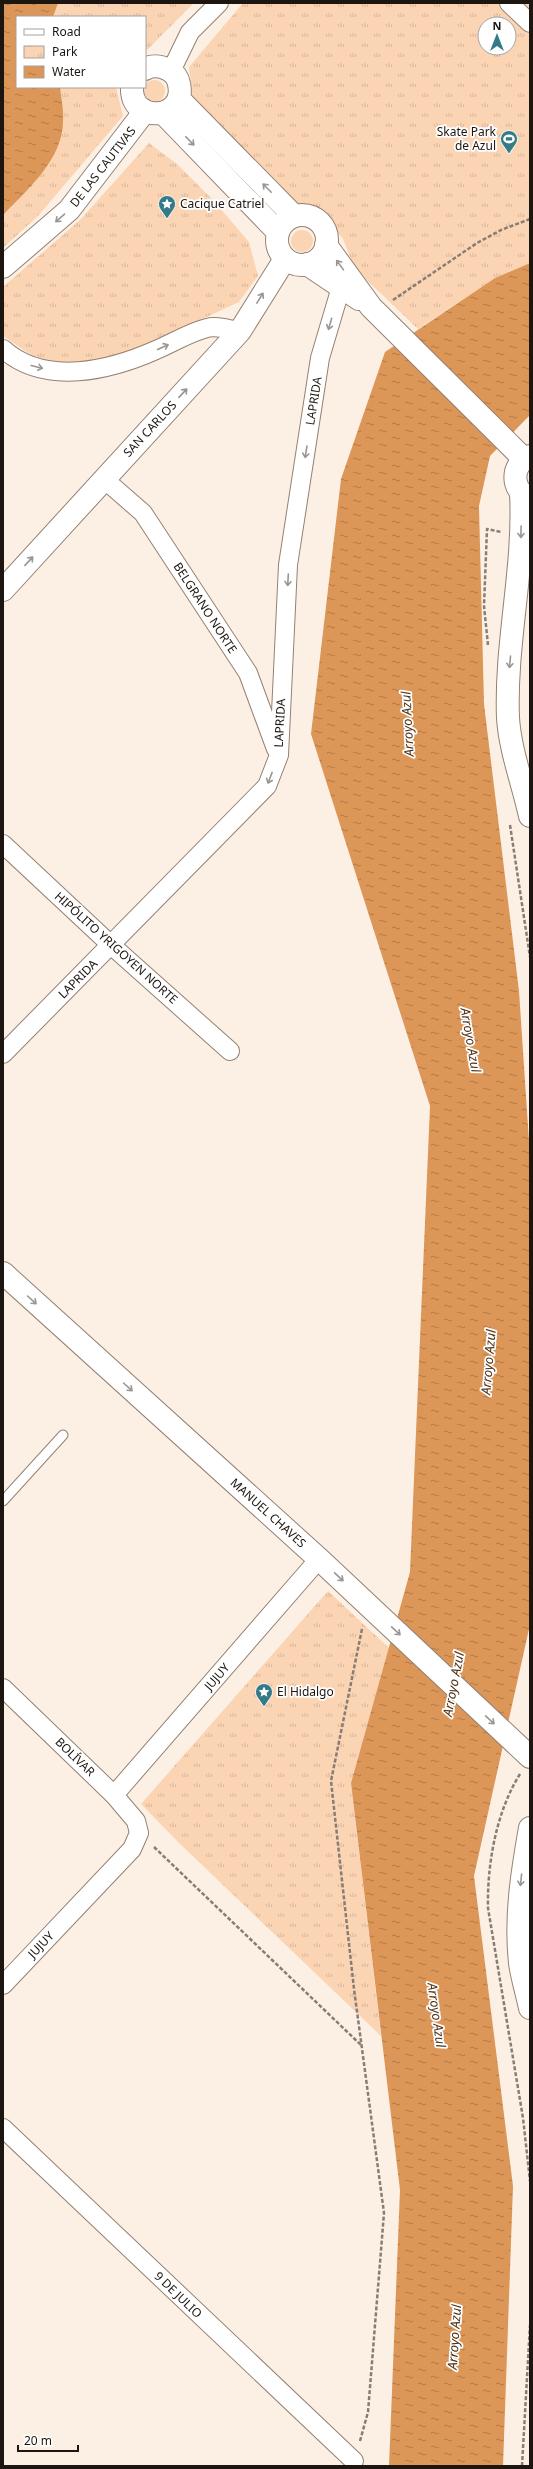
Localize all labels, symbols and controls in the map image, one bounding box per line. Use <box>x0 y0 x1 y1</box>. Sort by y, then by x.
legend <box>16 16 146 88</box>
north arrow <box>477 16 517 56</box>
text: N <box>493 18 501 33</box>
text: Road <box>52 23 81 40</box>
text: Park <box>52 43 78 60</box>
text: Water <box>52 63 86 80</box>
street label: DE LAS CAUTIVAS <box>66 123 140 211</box>
place label: Skate Park de Azul <box>437 123 497 154</box>
sports icon: Skate Park de Azul <box>499 129 519 154</box>
one-way arrow <box>185 136 195 146</box>
one-way arrow <box>262 183 272 193</box>
place icon: Cacique Catriel <box>157 194 177 219</box>
place label: Cacique Catriel <box>180 195 264 212</box>
one-way arrow <box>55 213 65 223</box>
one-way arrow <box>336 259 344 270</box>
one-way arrow <box>257 292 265 304</box>
one-way arrow <box>326 317 333 330</box>
one-way arrow <box>156 343 168 350</box>
one-way arrow <box>31 364 44 371</box>
street label: LAPRIDA <box>301 375 326 426</box>
one-way arrow <box>179 388 188 398</box>
street label: SAN CARLOS <box>119 397 180 461</box>
one-way arrow <box>302 445 310 458</box>
one-way arrow <box>517 525 525 538</box>
one-way arrow <box>25 556 34 566</box>
street label: BELGRANO NORTE <box>170 559 241 657</box>
one-way arrow <box>284 573 291 586</box>
one-way arrow <box>506 655 513 668</box>
water label: Arroyo Azul <box>396 690 418 758</box>
street label: LAPRIDA <box>270 698 289 748</box>
one-way arrow <box>265 772 273 784</box>
street label: HIPÓLITO YRIGOYEN NORTE <box>51 888 182 1008</box>
street label: LAPRIDA <box>54 955 101 1002</box>
water label: Arroyo Azul <box>456 1005 486 1074</box>
one-way arrow <box>27 1295 37 1304</box>
water label: Arroyo Azul <box>476 1328 500 1396</box>
one-way arrow <box>123 1382 134 1391</box>
street label: MANUEL CHAVES <box>227 1474 310 1552</box>
one-way arrow <box>334 1573 344 1582</box>
one-way arrow <box>391 1626 401 1635</box>
water label: Arroyo Azul <box>438 1650 468 1719</box>
street label: JUJUY <box>199 1659 233 1695</box>
place icon: El Hidalgo <box>254 1682 274 1707</box>
place label: El Hidalgo <box>277 1683 334 1700</box>
one-way arrow <box>485 1715 495 1724</box>
street label: BOLÍVAR <box>52 1733 99 1780</box>
one-way arrow <box>518 1873 525 1886</box>
street label: JUJUY <box>23 1927 58 1962</box>
water label: Arroyo Azul <box>423 1980 451 2049</box>
street label: 9 DE JULIO <box>151 2268 206 2322</box>
water label: Arroyo Azul <box>443 2303 465 2371</box>
scale bar <box>18 2427 78 2453</box>
text: 20 m <box>24 2432 52 2449</box>

